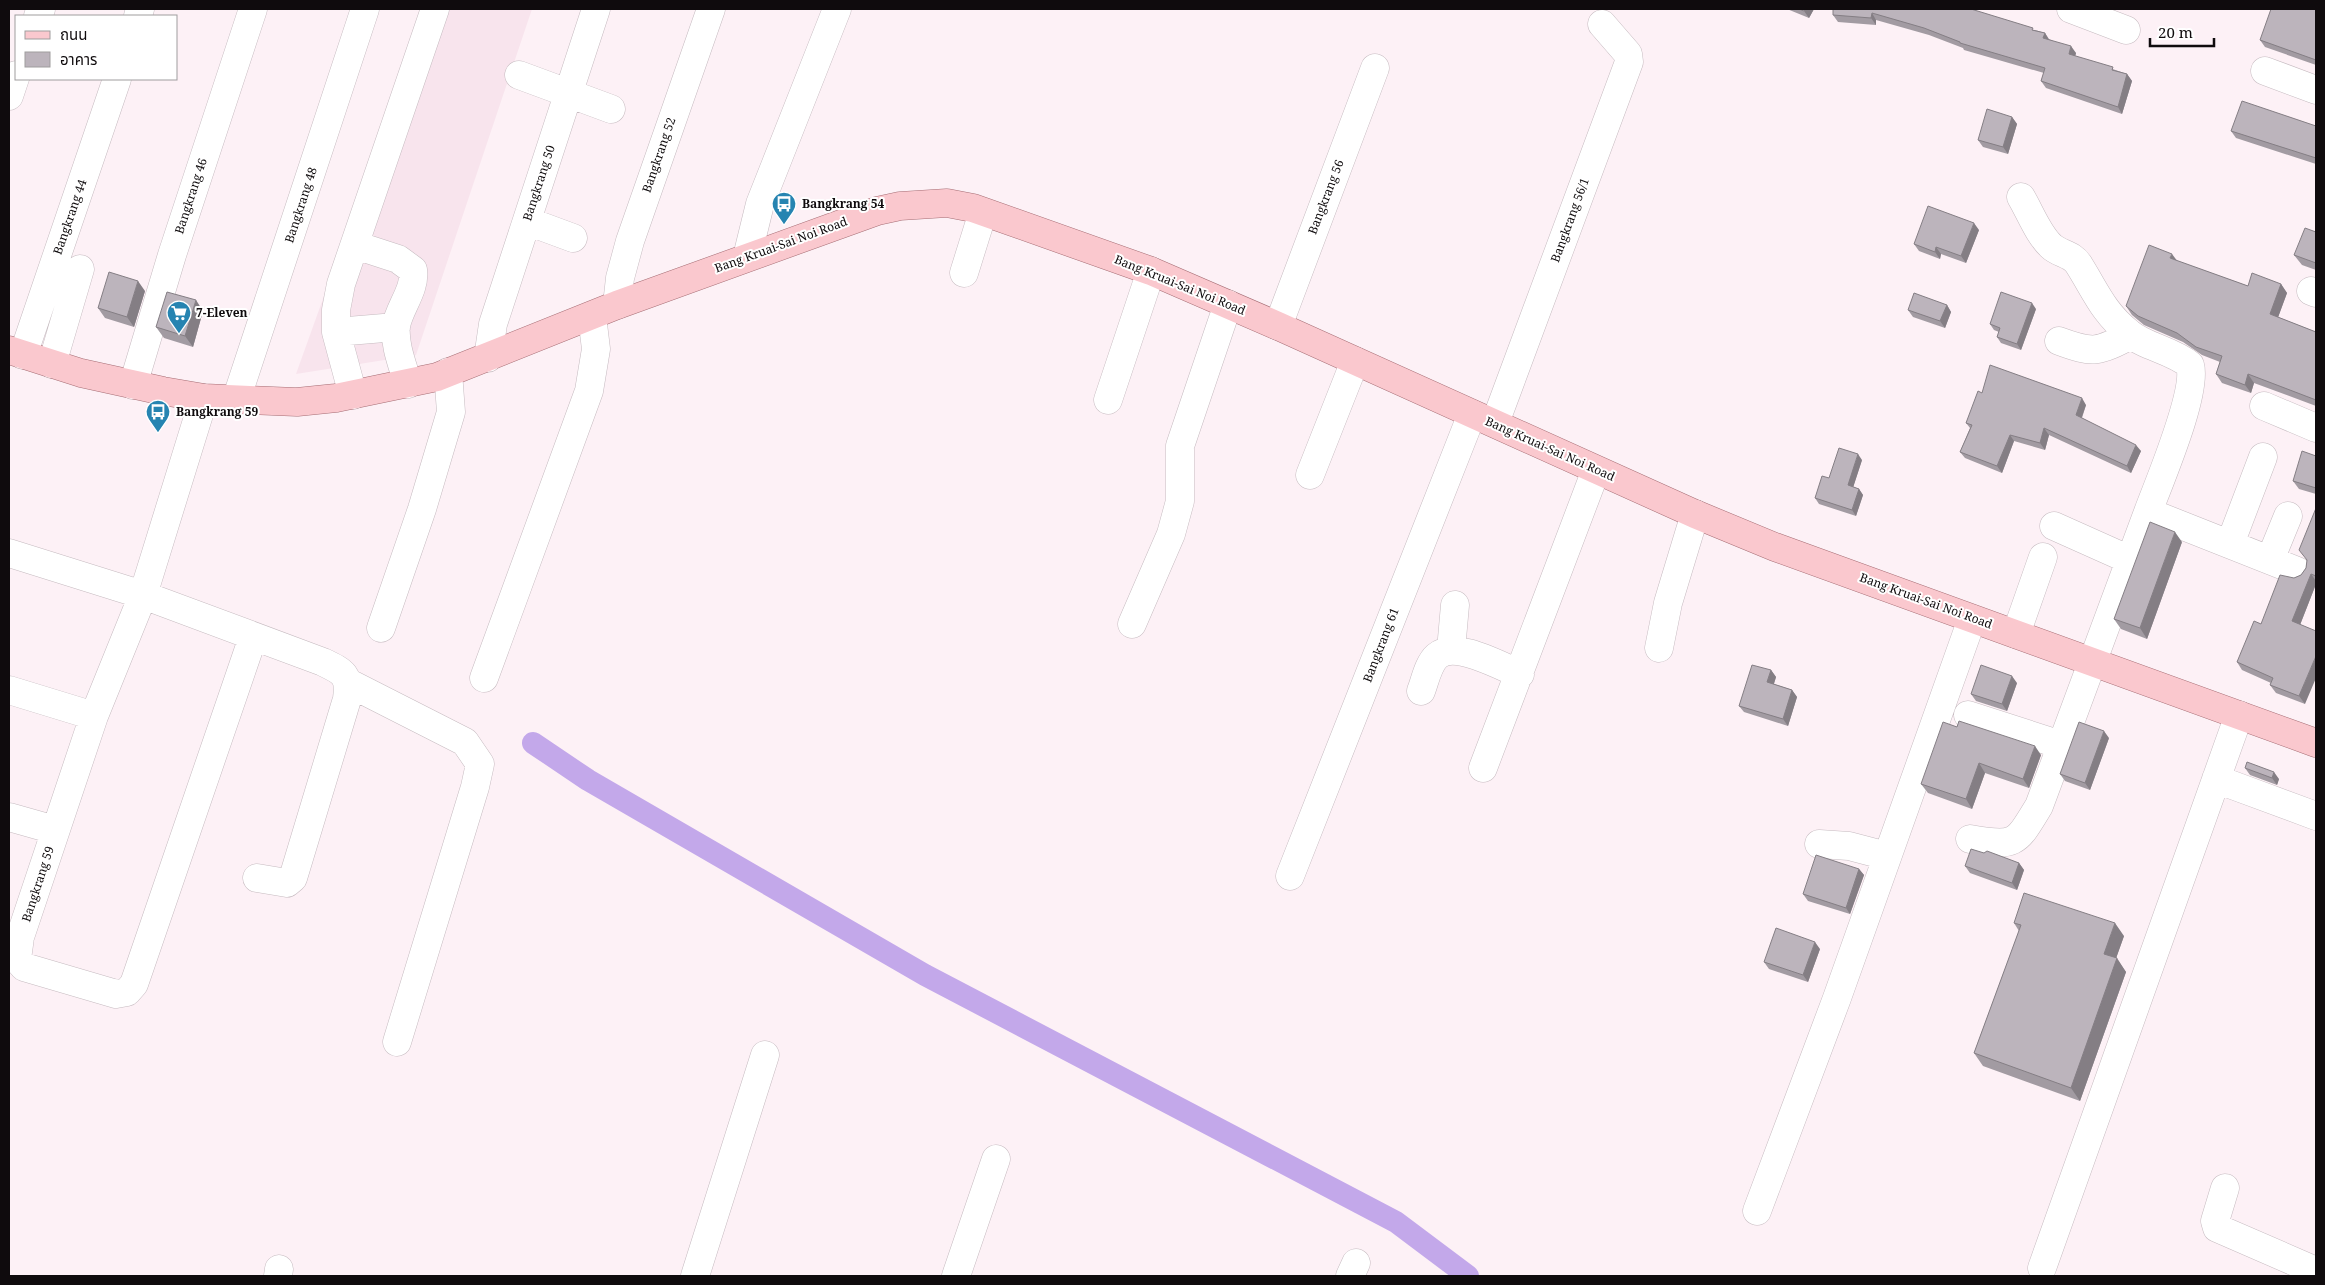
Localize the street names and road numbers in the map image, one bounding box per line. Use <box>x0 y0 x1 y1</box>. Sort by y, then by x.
street label: Bangkrang 52 <box>638 115 679 195</box>
street label: Bangkrang 50 <box>518 143 559 223</box>
street label: Bangkrang 46 <box>170 156 211 236</box>
street label: Bangkrang 56 <box>1303 157 1348 237</box>
street label: Bangkrang 48 <box>280 165 321 245</box>
street label: Bangkrang 56/1 <box>1546 175 1593 265</box>
street label: Bangkrang 44 <box>49 177 90 257</box>
street label: Bang Kruai-Sai Noi Road <box>712 212 850 276</box>
street label: Bang Kruai-Sai Noi Road <box>1112 250 1249 319</box>
street label: Bang Kruai-Sai Noi Road <box>1483 412 1618 485</box>
street label: Bang Kruai-Sai Noi Road <box>1857 569 1995 633</box>
street label: Bangkrang 61 <box>1358 605 1403 685</box>
street label: Bangkrang 59 <box>17 844 58 924</box>

